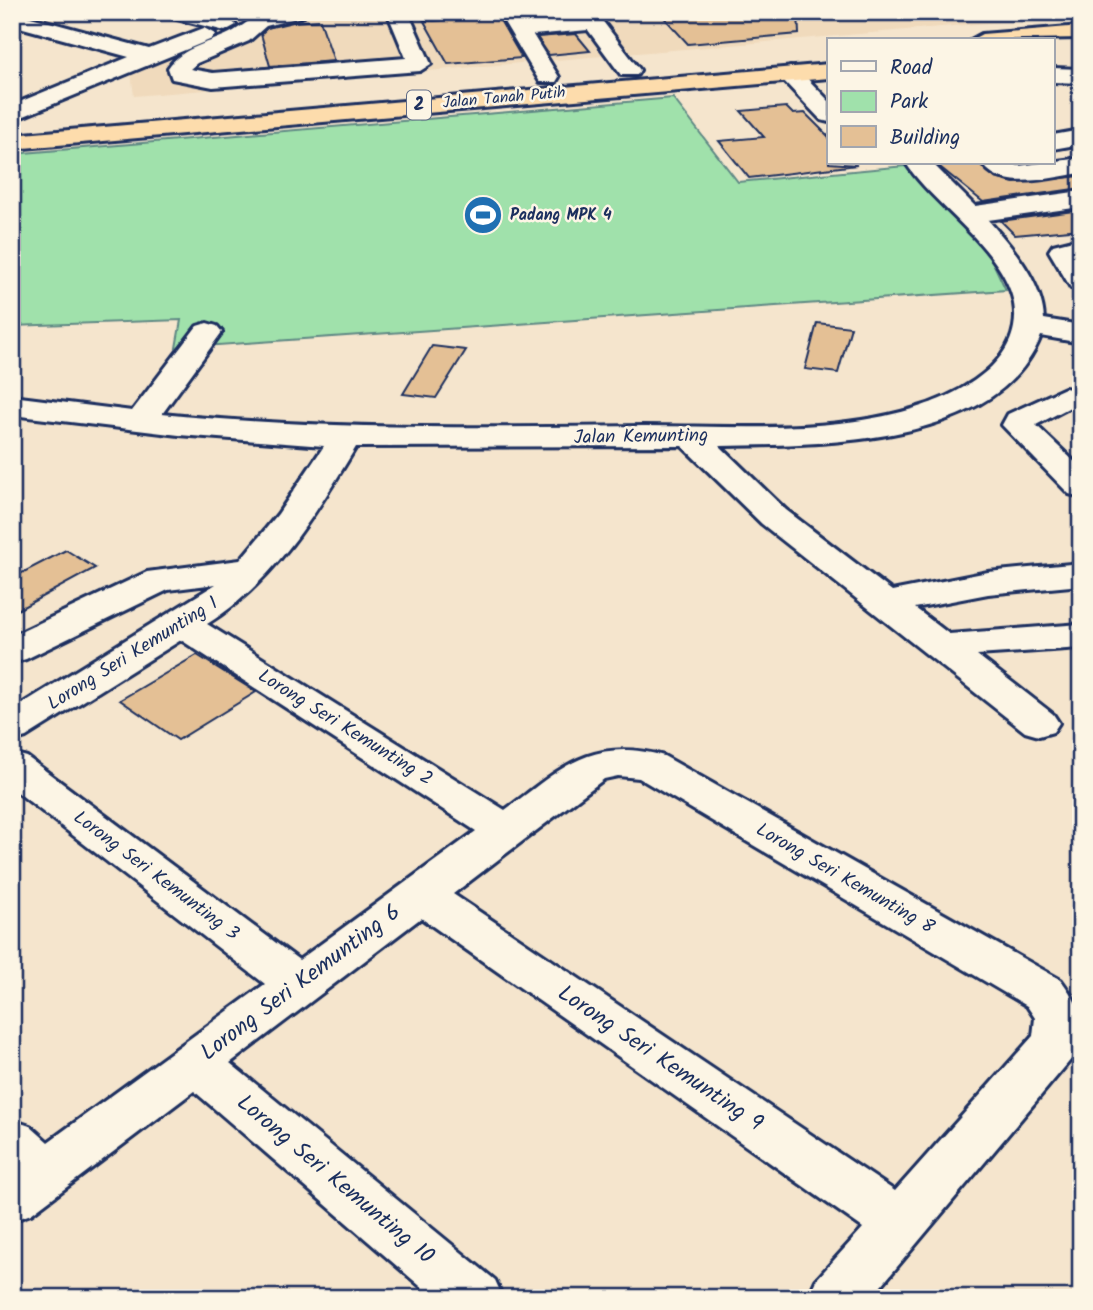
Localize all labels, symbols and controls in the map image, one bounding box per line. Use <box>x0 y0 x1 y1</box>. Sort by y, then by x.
legend <box>827 38 1054 164</box>
text: Road <box>890 52 933 85</box>
street label: Jalan Tanah Putih <box>441 80 567 116</box>
text: Park <box>890 86 928 119</box>
road number: 2 <box>407 90 431 120</box>
text: Building <box>890 122 960 155</box>
sports icon: Padang MPK 4 <box>462 194 504 236</box>
place label: Padang MPK 4 <box>510 203 612 228</box>
street label: Jalan Kemunting <box>574 421 708 453</box>
street label: Lorong Seri Kemunting 1 <box>42 589 224 719</box>
street label: Lorong Seri Kemunting 2 <box>252 662 438 794</box>
street label: Lorong Seri Kemunting 3 <box>67 803 246 949</box>
street label: Lorong Seri Kemunting 8 <box>750 816 940 943</box>
street label: Lorong Seri Kemunting 6 <box>193 895 409 1071</box>
street label: Lorong Seri Kemunting 9 <box>550 976 770 1142</box>
street label: Lorong Seri Kemunting 10 <box>228 1086 442 1274</box>

